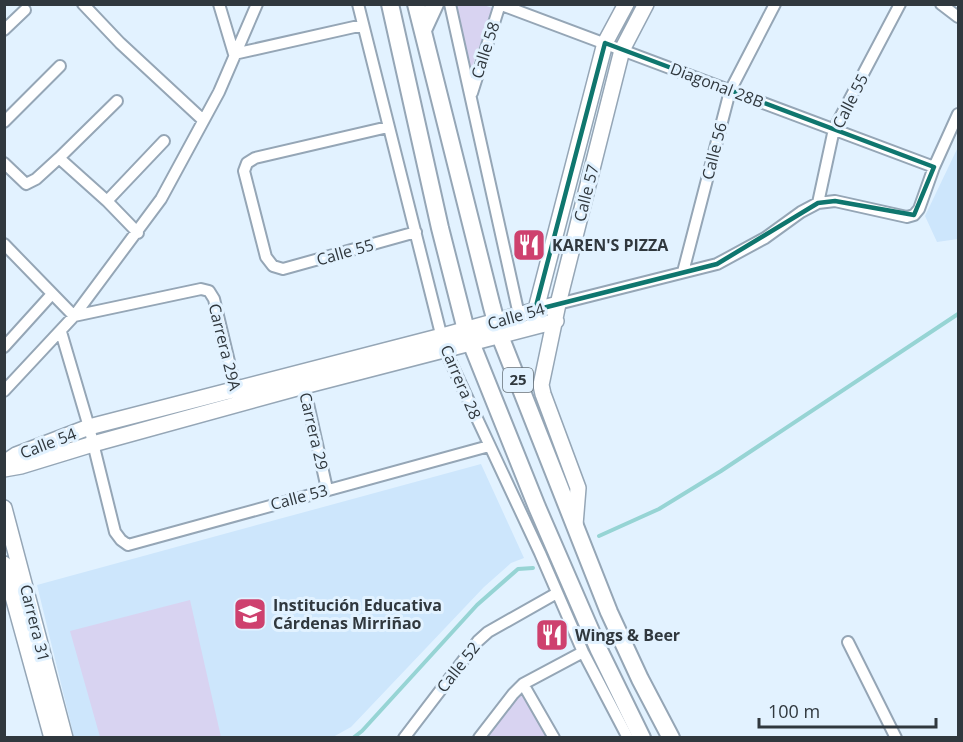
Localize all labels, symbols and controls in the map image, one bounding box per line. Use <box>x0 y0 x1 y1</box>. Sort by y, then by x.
street label: Calle 58 <box>466 19 504 81</box>
street label: Diagonal 28B <box>667 57 767 113</box>
street label: Calle 55 <box>827 70 873 132</box>
street label: Calle 56 <box>696 120 732 182</box>
street label: Calle 57 <box>568 162 604 224</box>
restaurant icon: KAREN'S PIZZA <box>511 227 547 263</box>
street label: Calle 55 <box>314 233 376 271</box>
place label: KAREN'S PIZZA <box>552 234 669 256</box>
street label: Calle 54 <box>485 297 547 335</box>
street label: Carrera 29A <box>204 301 247 394</box>
street label: Carrera 28 <box>435 341 487 423</box>
road number: 25 <box>503 368 533 392</box>
street label: Carrera 29 <box>294 390 334 472</box>
street label: Calle 54 <box>17 422 79 464</box>
street label: Calle 53 <box>268 479 330 515</box>
street label: Carrera 31 <box>15 582 55 664</box>
place label: Institución Educativa Cárdenas Mirriñao <box>273 594 442 634</box>
school or university icon: Institución Educativa Cárdenas Mirriñao <box>232 596 268 632</box>
restaurant icon: Wings & Beer <box>534 617 570 653</box>
place label: Wings & Beer <box>575 624 680 646</box>
street label: Calle 52 <box>431 637 485 697</box>
scale bar <box>759 691 936 729</box>
text: 100 m <box>768 699 820 723</box>

